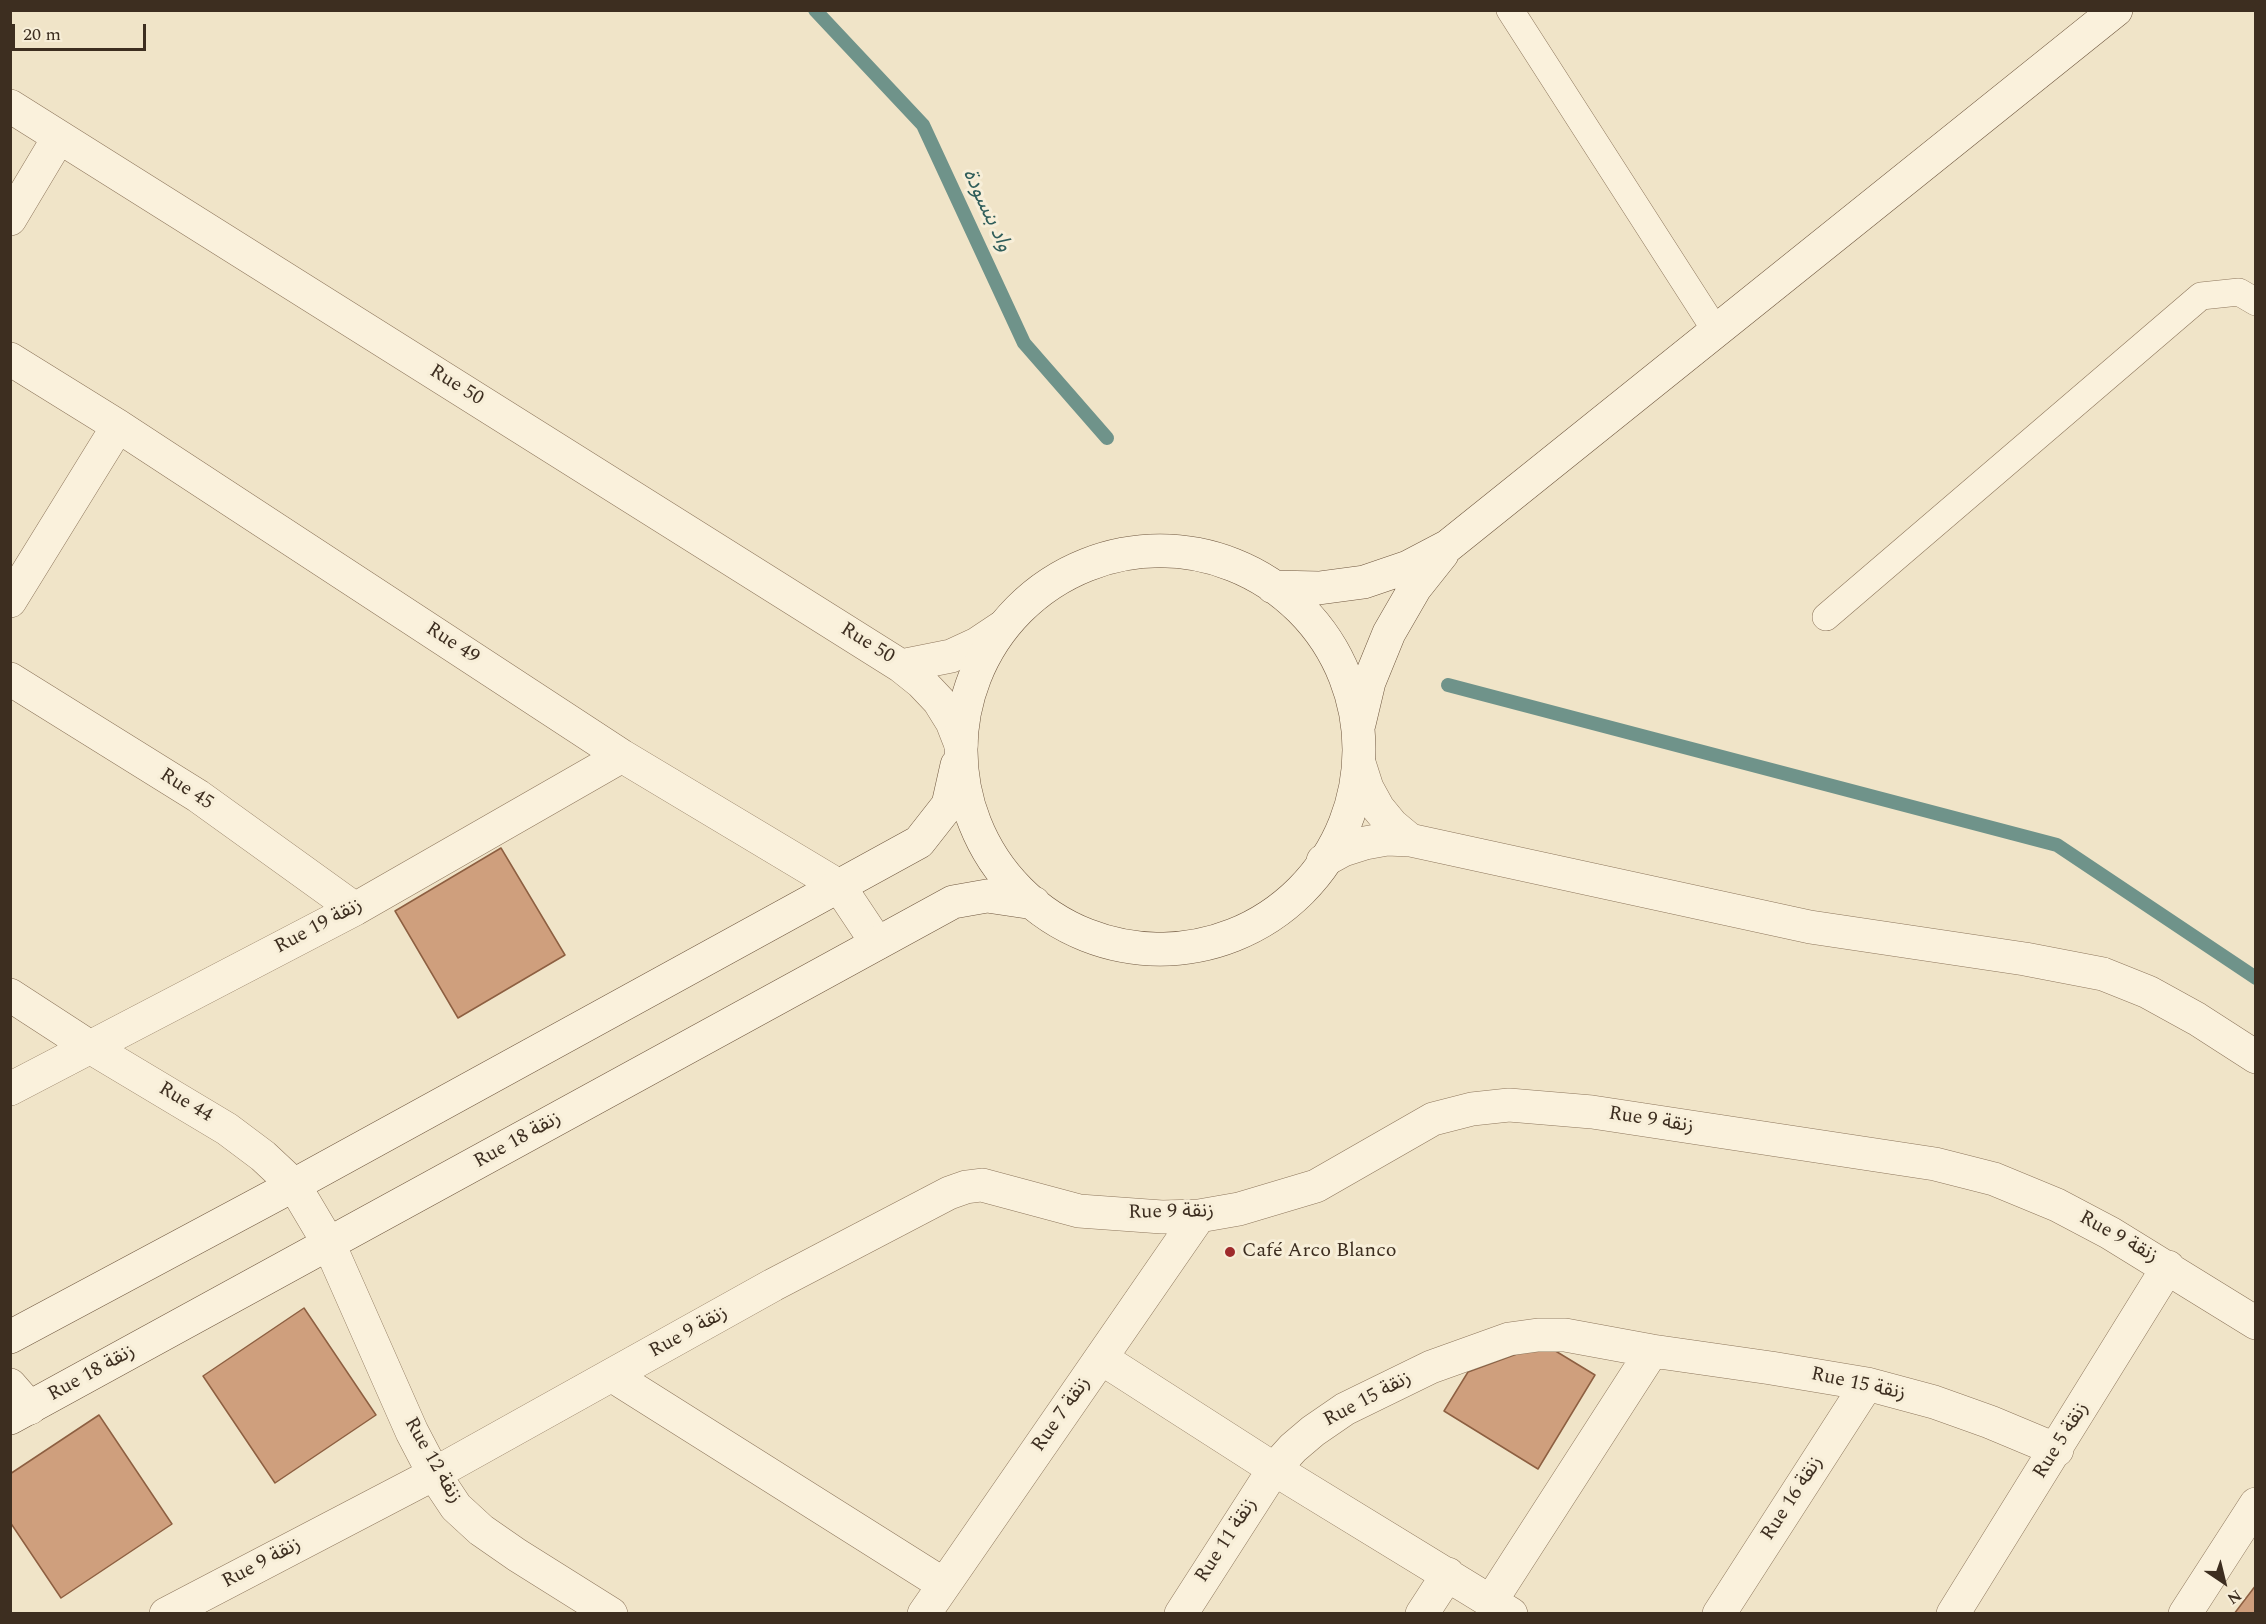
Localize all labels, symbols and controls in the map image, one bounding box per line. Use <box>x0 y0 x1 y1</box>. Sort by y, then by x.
scale bar <box>15 12 148 50</box>
text: 20 m <box>23 21 61 48</box>
water label: واد بنسودة <box>956 166 1016 256</box>
street label: Rue 50 <box>425 360 487 412</box>
street label: Rue 49 <box>421 618 483 670</box>
street label: Rue 50 <box>836 618 898 670</box>
street label: Rue 45 <box>155 764 217 816</box>
street label: Rue 19 زنقة <box>271 894 367 960</box>
street label: Rue 44 <box>153 1077 217 1129</box>
street label: Rue 9 زنقة <box>1607 1102 1695 1140</box>
street label: Rue 18 زنقة <box>470 1107 566 1175</box>
street label: Rue 9 زنقة <box>1128 1200 1214 1226</box>
street label: Rue 9 زنقة <box>2075 1207 2161 1269</box>
place label: Café Arco Blanco <box>1242 1240 1397 1264</box>
marker: Café Arco Blanco <box>1223 1245 1237 1259</box>
street label: Rue 9 زنقة <box>646 1302 732 1364</box>
street label: Rue 18 زنقة <box>44 1340 140 1408</box>
street label: Rue 15 زنقة <box>1809 1363 1907 1407</box>
street label: Rue 15 زنقة <box>1320 1367 1416 1433</box>
street label: Rue 7 زنقة <box>1028 1373 1096 1457</box>
street label: Rue 5 زنقة <box>2029 1398 2095 1484</box>
street label: Rue 12 زنقة <box>398 1413 466 1509</box>
street label: Rue 16 زنقة <box>1757 1452 1829 1546</box>
street label: Rue 11 زنقة <box>1191 1494 1263 1588</box>
street label: Rue 9 زنقة <box>218 1533 306 1595</box>
north arrow <box>2194 1552 2254 1612</box>
text: N <box>2222 1583 2247 1610</box>

